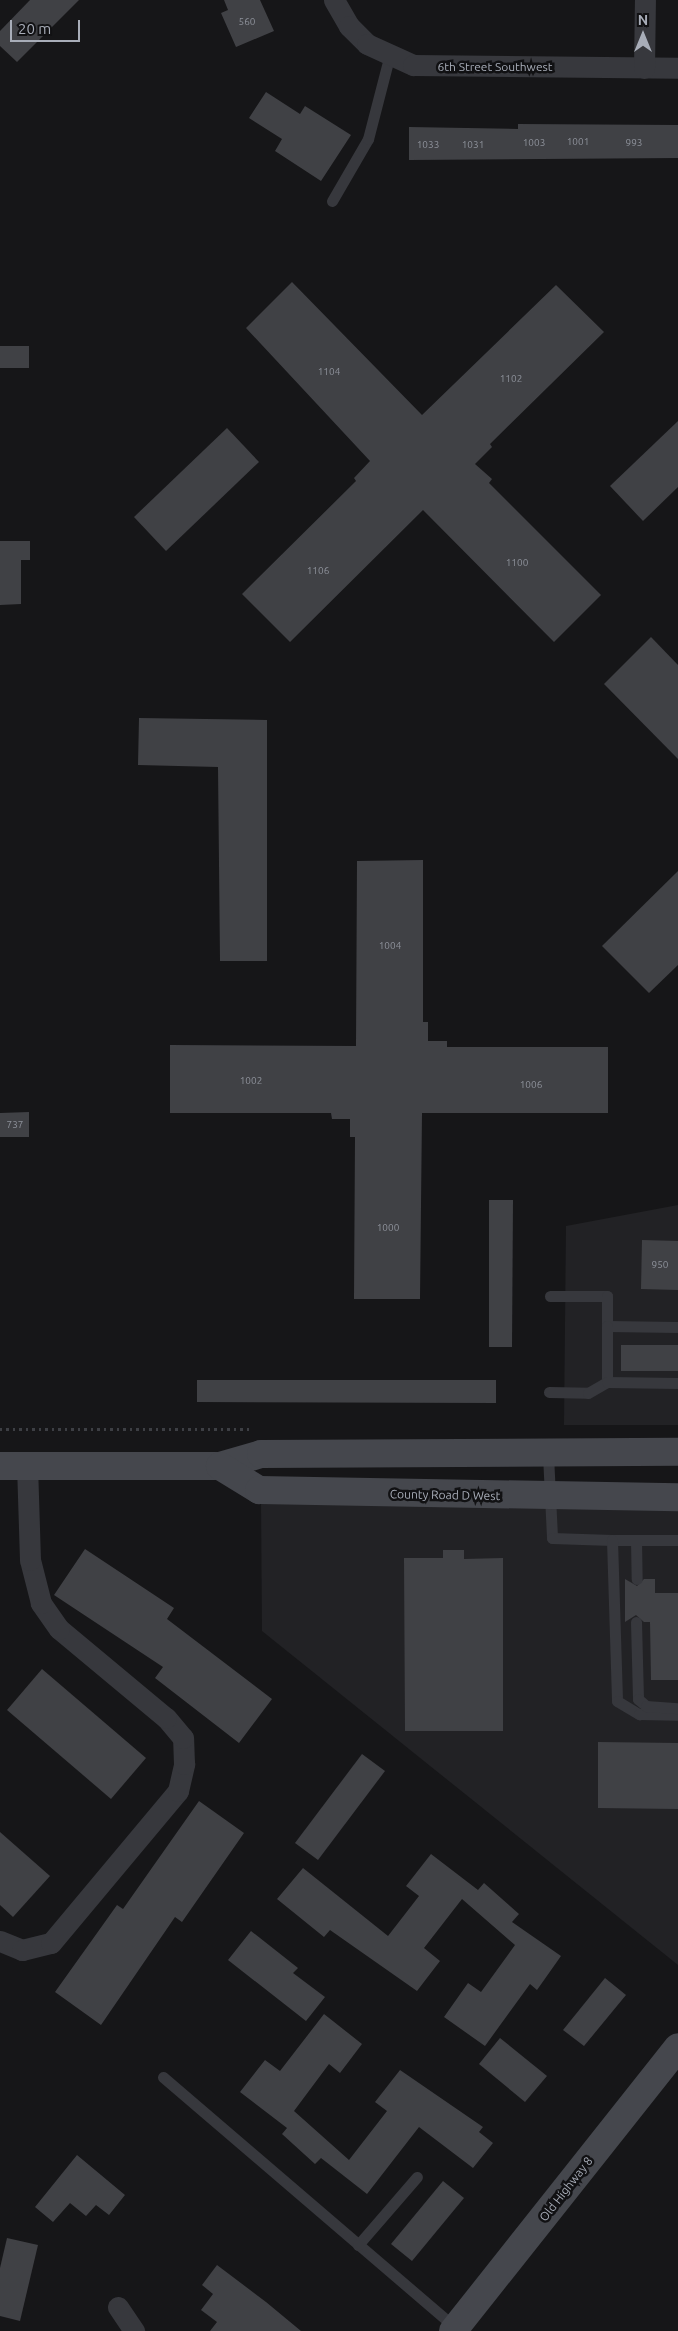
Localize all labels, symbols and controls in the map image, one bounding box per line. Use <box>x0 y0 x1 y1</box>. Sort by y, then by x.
scale bar <box>12 10 82 42</box>
north arrow <box>618 10 668 60</box>
text: N <box>638 12 648 28</box>
house number: 560 <box>239 16 255 28</box>
text: 20 m <box>18 20 51 37</box>
street label: 6th Street Southwest <box>438 60 552 74</box>
house number: 1001 <box>567 136 589 148</box>
house number: 1003 <box>523 137 545 149</box>
house number: 993 <box>626 137 642 149</box>
house number: 1033 <box>417 139 439 151</box>
house number: 1031 <box>462 139 484 151</box>
house number: 1104 <box>318 366 340 378</box>
house number: 1102 <box>500 373 522 385</box>
house number: 1100 <box>506 557 528 569</box>
house number: 1106 <box>307 565 329 577</box>
house number: 1004 <box>379 940 401 952</box>
house number: 1002 <box>240 1075 262 1087</box>
house number: 1006 <box>520 1079 542 1091</box>
house number: 737 <box>7 1119 23 1131</box>
house number: 1000 <box>377 1222 399 1234</box>
house number: 950 <box>652 1259 668 1271</box>
street label: County Road D West <box>390 1487 500 1503</box>
street label: Old Highway 8 <box>536 2154 596 2224</box>

